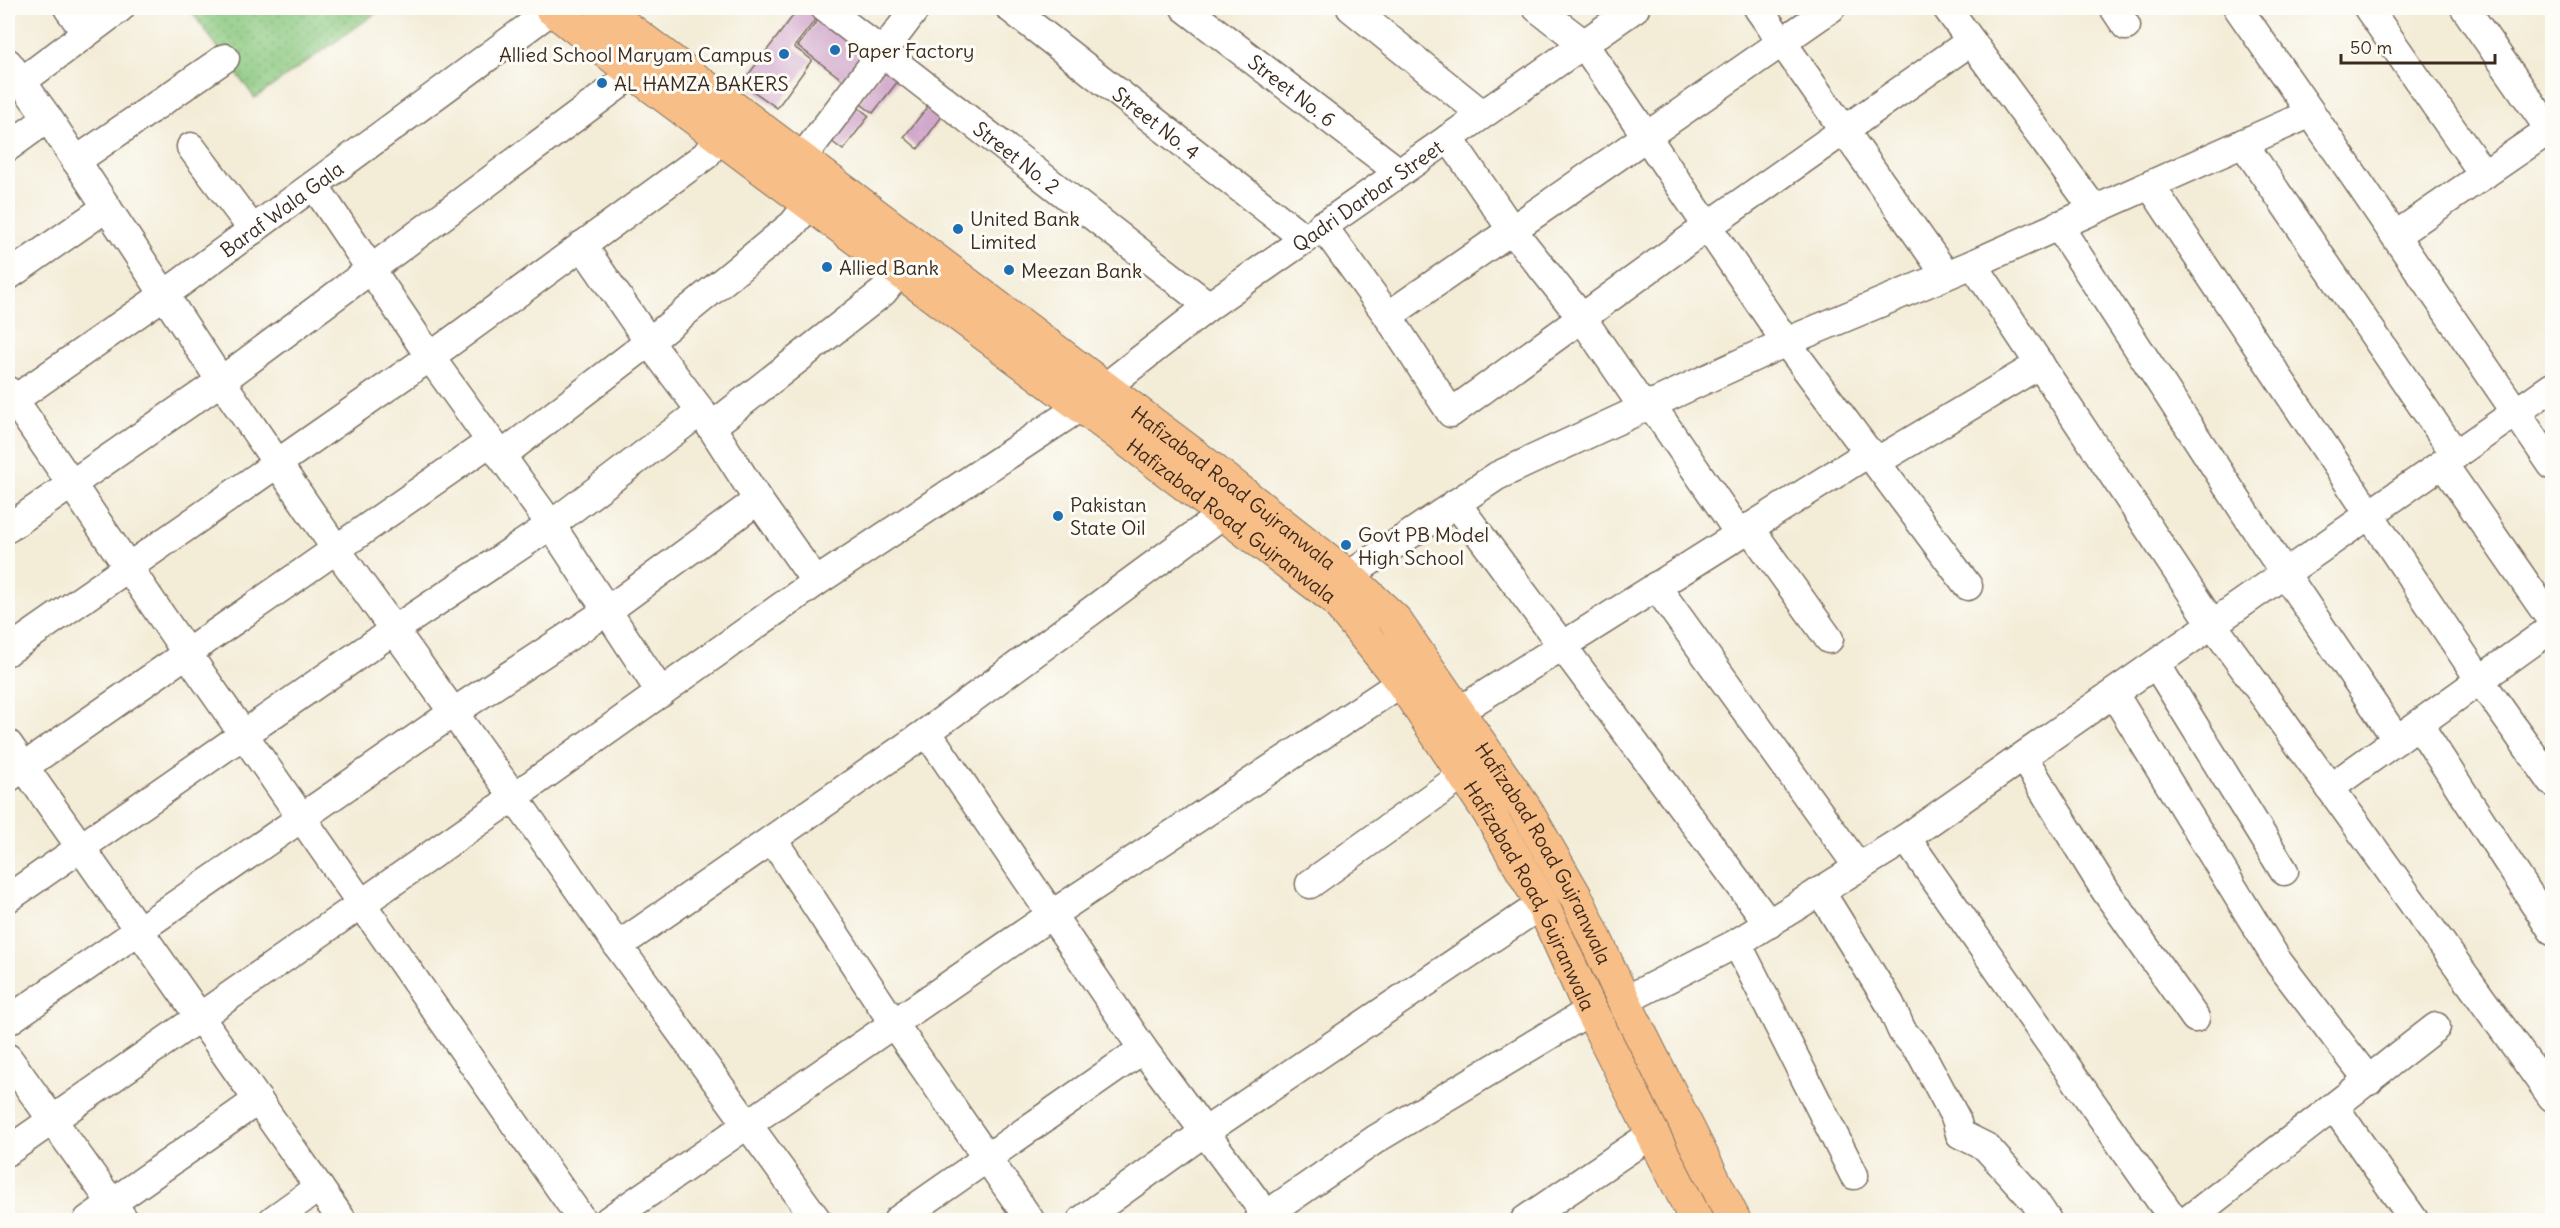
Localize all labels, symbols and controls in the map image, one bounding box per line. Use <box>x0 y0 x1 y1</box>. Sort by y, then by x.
scale bar <box>2341 27 2496 65</box>
text: 50 m <box>2350 36 2392 59</box>
place label: Paper Factory <box>847 38 974 63</box>
place label: Allied School Maryam Campus <box>499 42 772 67</box>
marker: Paper Factory <box>828 43 842 57</box>
marker: Allied School Maryam Campus <box>777 47 791 61</box>
street label: Street No. 6 <box>1243 49 1341 132</box>
place label: AL HAMZA BAKERS <box>614 71 789 96</box>
marker: AL HAMZA BAKERS <box>595 76 609 90</box>
street label: Street No. 4 <box>1108 81 1205 164</box>
street label: Street No. 2 <box>969 116 1065 198</box>
street label: Qadri Darbar Street <box>1287 134 1448 257</box>
street label: Baraf Wala Gala <box>215 155 348 262</box>
place label: United Bank Limited <box>970 206 1080 254</box>
marker: United Bank Limited <box>951 222 965 236</box>
place label: Allied Bank <box>839 255 939 280</box>
place label: Meezan Bank <box>1021 258 1142 283</box>
marker: Allied Bank <box>820 260 834 274</box>
marker: Meezan Bank <box>1002 263 1016 277</box>
street label: Hafizabad Road Gujranwala <box>1127 400 1342 575</box>
street label: Hafizabad Road, Gujranwala <box>1122 432 1342 608</box>
place label: Pakistan State Oil <box>1070 492 1146 540</box>
marker: Pakistan State Oil <box>1051 509 1065 523</box>
place label: Govt PB Model High School <box>1358 522 1489 570</box>
marker: Govt PB Model High School <box>1339 538 1353 552</box>
street label: Hafizabad Road Gujranwala <box>1470 737 1618 968</box>
street label: Hafizabad Road, Gujranwala <box>1459 776 1601 1014</box>

